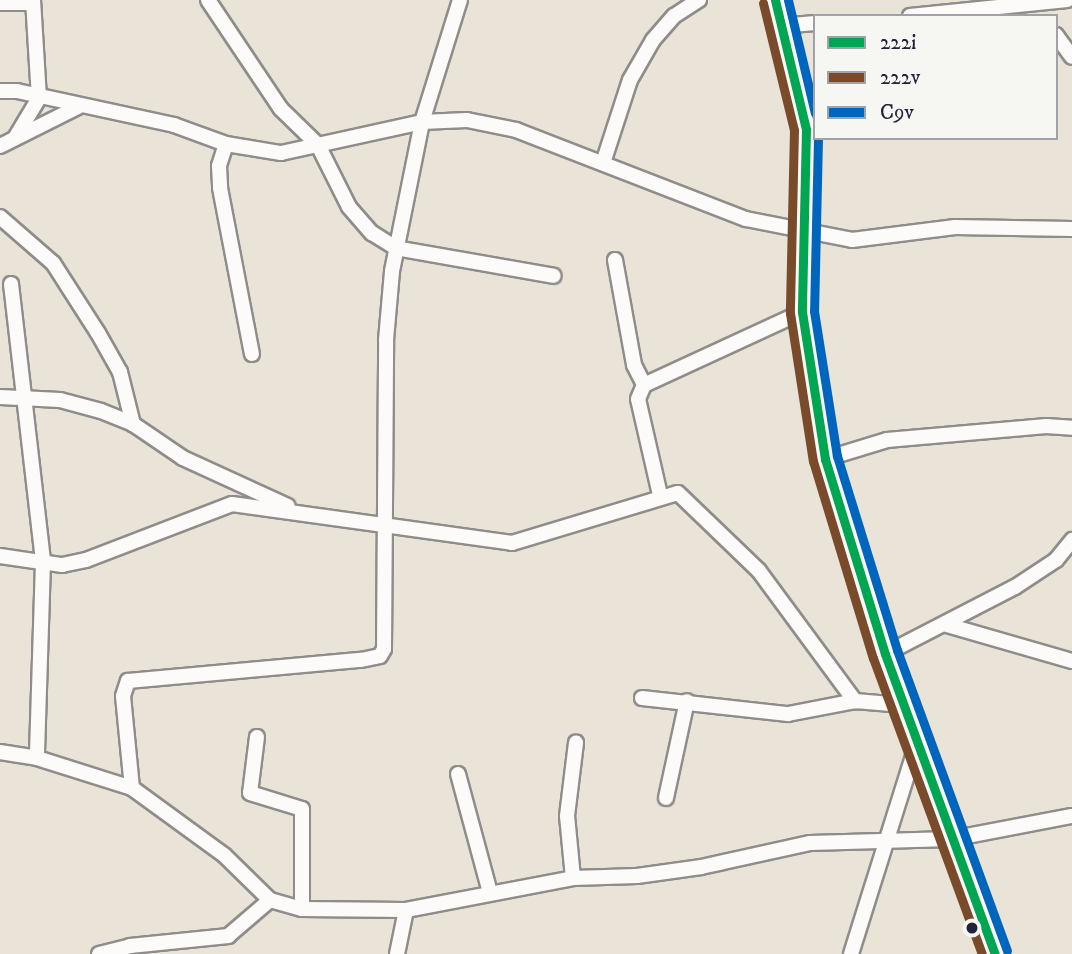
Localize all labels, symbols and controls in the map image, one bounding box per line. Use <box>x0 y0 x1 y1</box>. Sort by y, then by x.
legend <box>813 14 1058 140</box>
text: 222i <box>880 30 916 56</box>
text: 222v <box>880 65 920 91</box>
text: C9v <box>880 100 914 126</box>
unlabelled marker <box>965 921 979 935</box>

